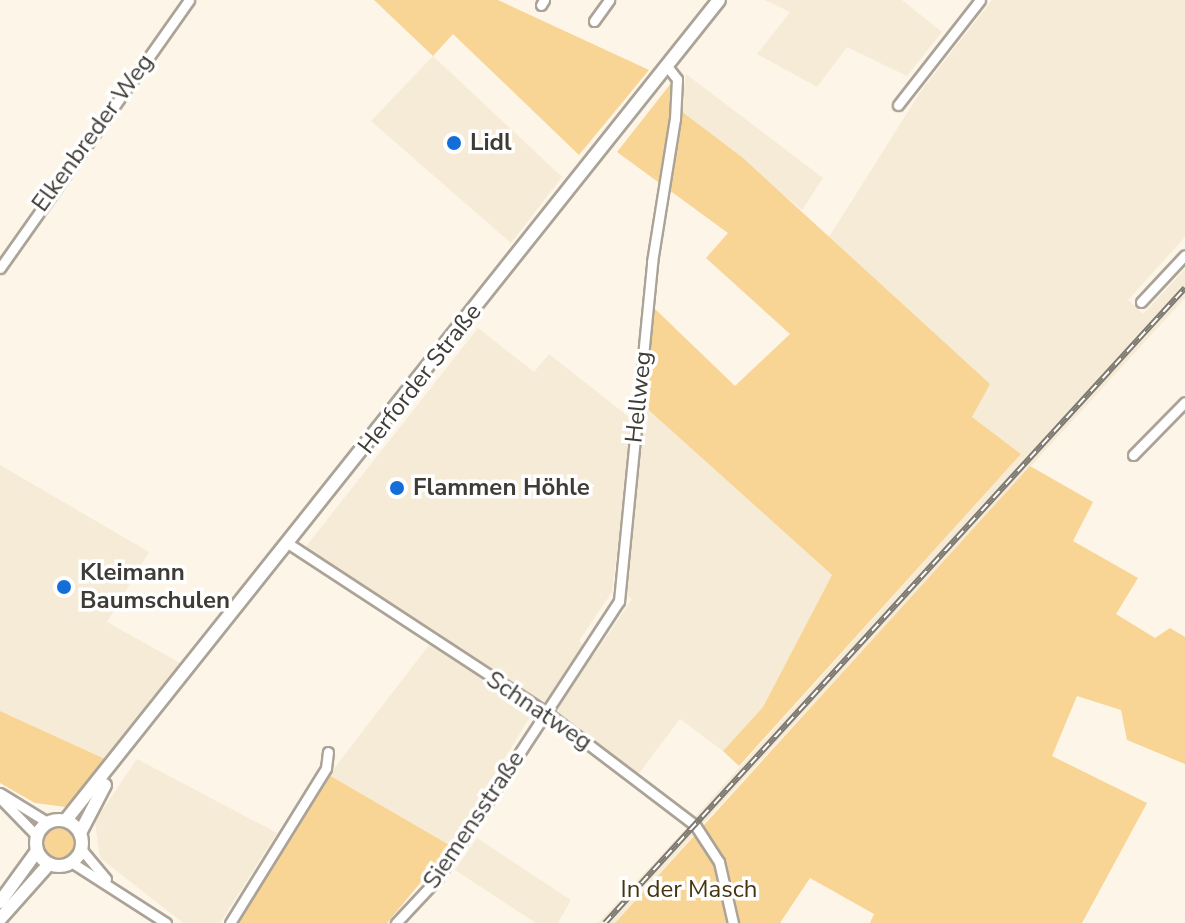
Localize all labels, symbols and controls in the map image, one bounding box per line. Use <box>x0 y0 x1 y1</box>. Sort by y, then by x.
street label: Elkenbreder Weg <box>26 49 160 217</box>
place label: Lidl <box>470 129 512 157</box>
marker: Lidl <box>445 134 463 152</box>
street label: Herforder Straße <box>352 298 488 460</box>
street label: Hellweg <box>620 350 658 444</box>
place label: Flammen Höhle <box>413 474 590 502</box>
marker: Flammen Höhle <box>388 479 406 497</box>
place label: Kleimann Baumschulen <box>80 559 230 615</box>
marker: Kleimann Baumschulen <box>55 578 73 596</box>
street label: Schnatweg <box>481 665 597 757</box>
street label: Siemensstraße <box>417 746 531 894</box>
park label: In der Masch <box>621 876 757 904</box>

